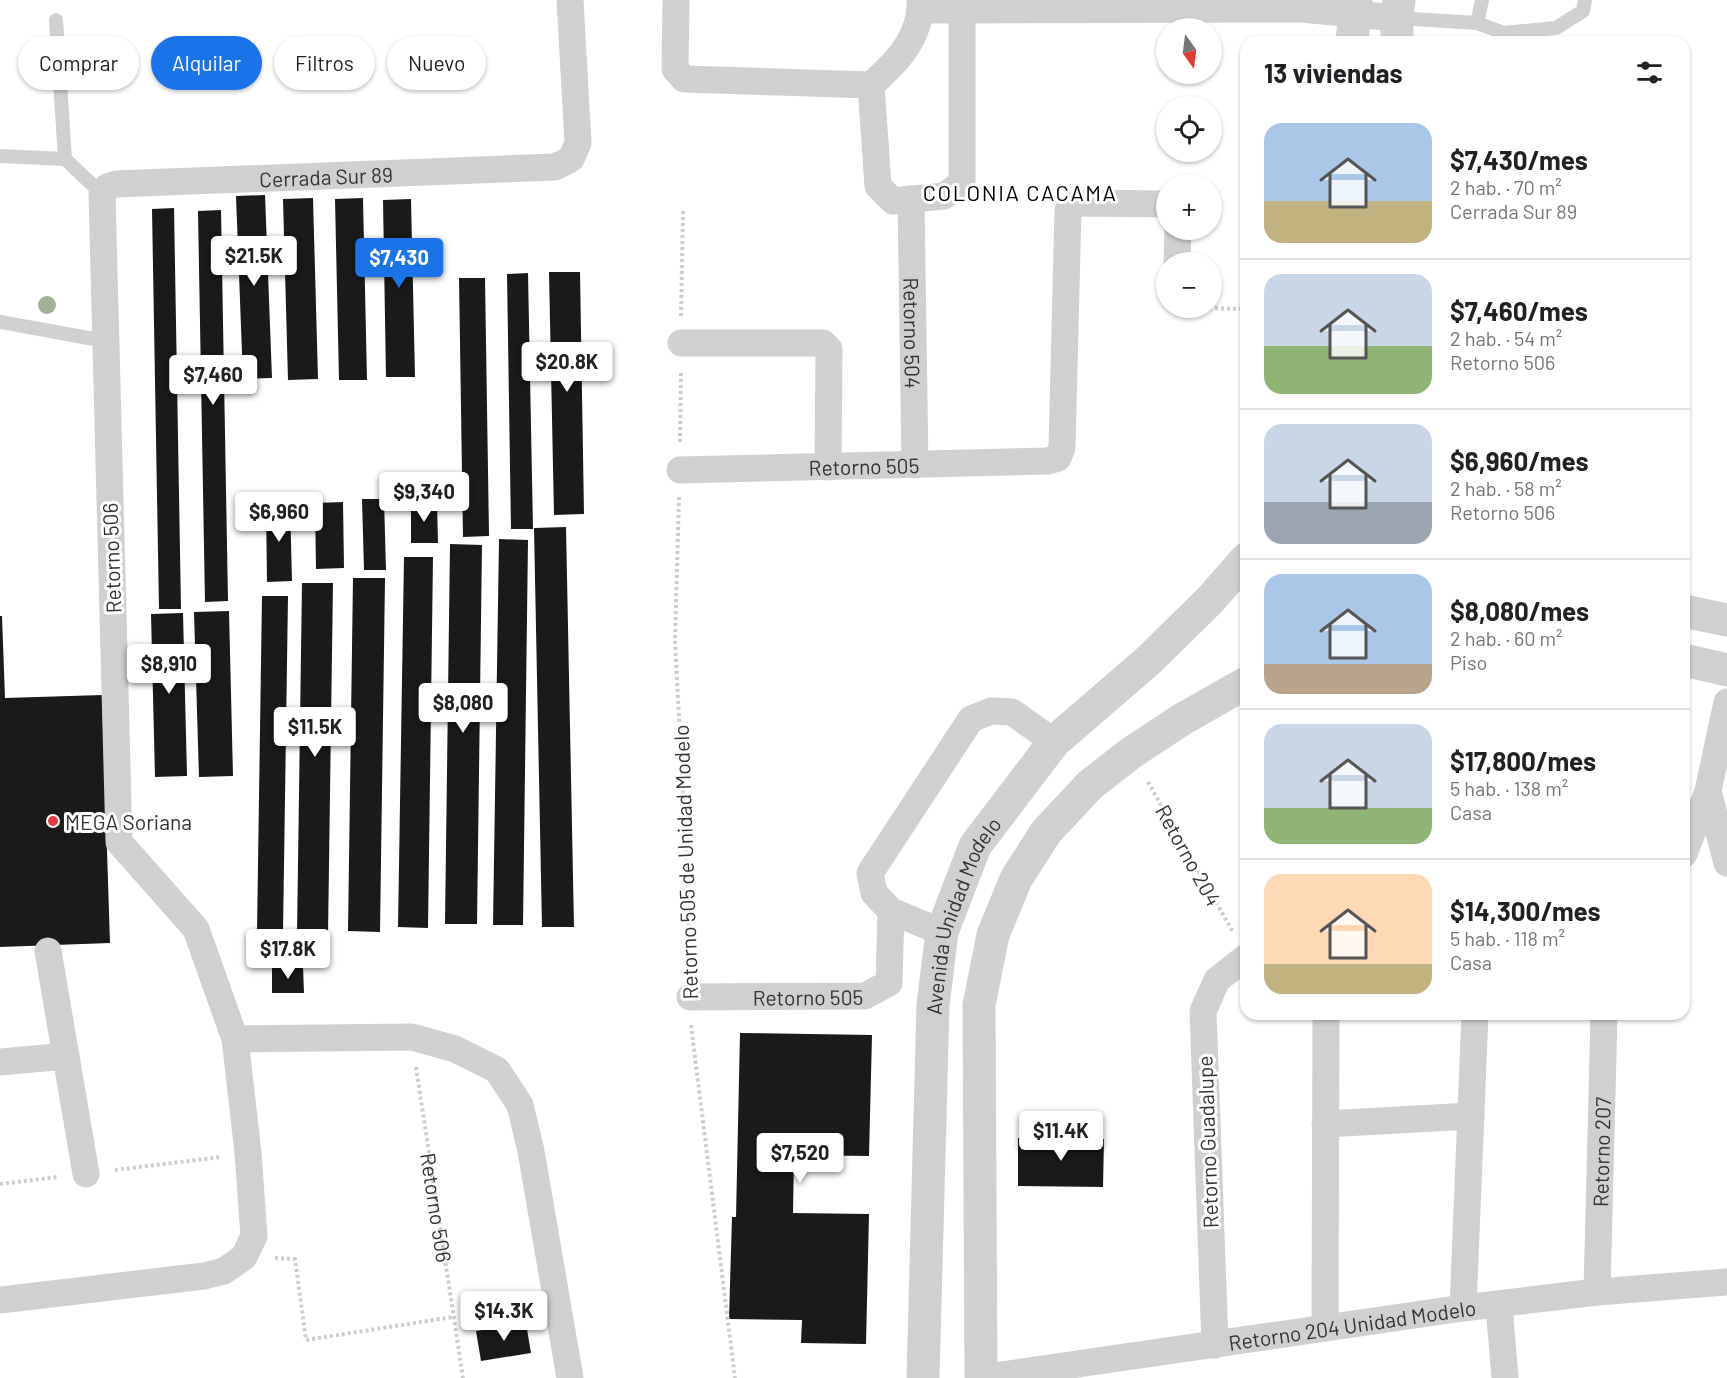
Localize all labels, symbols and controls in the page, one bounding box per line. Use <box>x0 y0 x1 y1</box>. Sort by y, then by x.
north arrow <box>1156 18 1222 84</box>
map controls <box>1156 18 1222 318</box>
chip: Comprar <box>18 36 139 90</box>
chip: Alquilar <box>151 36 262 90</box>
chip: Filtros <box>274 36 375 90</box>
chip: Nuevo <box>387 36 486 90</box>
icon: filters <box>1633 56 1666 89</box>
text: 13 viviendas <box>1264 57 1403 88</box>
button: locate <box>1156 96 1222 162</box>
text: $7,430/mes <box>1450 144 1588 175</box>
icon: home <box>1312 147 1384 219</box>
street label: Cerrada Sur 89 <box>259 161 393 191</box>
button: + <box>1156 174 1222 240</box>
text: 2 hab. · 70 m² <box>1450 175 1562 199</box>
district label: COLONIA CACAMA <box>923 179 1117 205</box>
text: Cerrada Sur 89 <box>1450 199 1577 223</box>
pin: $21.5K <box>205 236 303 287</box>
pin: $7,430 <box>350 238 448 289</box>
text: $21.5K <box>225 243 283 267</box>
text: $7,430 <box>369 245 429 269</box>
button: − <box>1156 252 1222 318</box>
street label: Retorno 504 <box>900 277 926 389</box>
text: $7,460/mes <box>1450 295 1588 326</box>
icon: home <box>1312 298 1384 370</box>
text: 2 hab. · 54 m² <box>1450 326 1562 350</box>
pin: $20.8K <box>518 342 616 393</box>
text: $20.8K <box>536 349 598 373</box>
text: Retorno 506 <box>1450 350 1555 374</box>
pin: $7,460 <box>164 355 262 406</box>
text: $7,460 <box>183 362 243 386</box>
text: $6,960/mes <box>1450 445 1589 476</box>
icon: home <box>1312 448 1384 520</box>
street label: Retorno 505 <box>808 452 920 479</box>
pin: $9,340 <box>375 472 473 523</box>
text: 2 hab. · 58 m² <box>1450 476 1562 500</box>
text: $9,340 <box>393 479 455 503</box>
pin: $6,960 <box>230 492 328 543</box>
text: $6,960 <box>249 499 309 523</box>
text: Retorno 506 <box>1450 500 1555 524</box>
street label: Retorno 506 <box>97 502 125 614</box>
text: $8,080/mes <box>1450 595 1589 626</box>
icon: home <box>1312 598 1384 670</box>
text: 2 hab. · 60 m² <box>1450 626 1563 650</box>
pin: $8,910 <box>120 644 218 695</box>
text: Piso <box>1450 650 1487 674</box>
text: $8,910 <box>141 651 197 675</box>
pin: $8,080 <box>414 683 512 734</box>
text: $8,080 <box>433 690 493 714</box>
pin: $11.5K <box>266 707 364 758</box>
text: $11.5K <box>288 714 342 738</box>
street label: Retorno 505 de Unidad Modelo <box>668 724 702 1000</box>
text: $17,800/mes <box>1450 745 1596 776</box>
icon: home <box>1312 748 1384 820</box>
text: 5 hab. · 138 m² <box>1450 776 1568 800</box>
street label: Retorno 204 <box>1151 800 1227 910</box>
text: Casa <box>1450 800 1492 824</box>
place label: MEGA Soriana <box>65 809 192 834</box>
street label: Avenida Unidad Modelo <box>920 811 1006 1015</box>
marker: MEGA Soriana <box>46 814 60 828</box>
text: $14,300/mes <box>1450 895 1601 926</box>
icon: home <box>1312 898 1384 970</box>
text: 5 hab. · 118 m² <box>1450 926 1565 950</box>
pin: $17.8K <box>239 929 337 980</box>
text: $17.8K <box>260 936 316 960</box>
text: Casa <box>1450 950 1492 974</box>
street label: Retorno 505 <box>753 984 863 1009</box>
street label: Retorno Guadalupe <box>1191 1055 1223 1229</box>
street label: Retorno 207 <box>1587 1097 1614 1207</box>
pin: $11.4K <box>1012 1111 1110 1162</box>
text: $11.4K <box>1033 1118 1089 1142</box>
pin: $7,520 <box>751 1133 849 1184</box>
text: $7,520 <box>771 1140 829 1164</box>
street label: Retorno 506 <box>417 1151 458 1264</box>
pin: $14.3K <box>455 1291 553 1342</box>
street label: Retorno 204 Unidad Modelo <box>1227 1294 1477 1354</box>
text: $14.3K <box>474 1298 534 1322</box>

